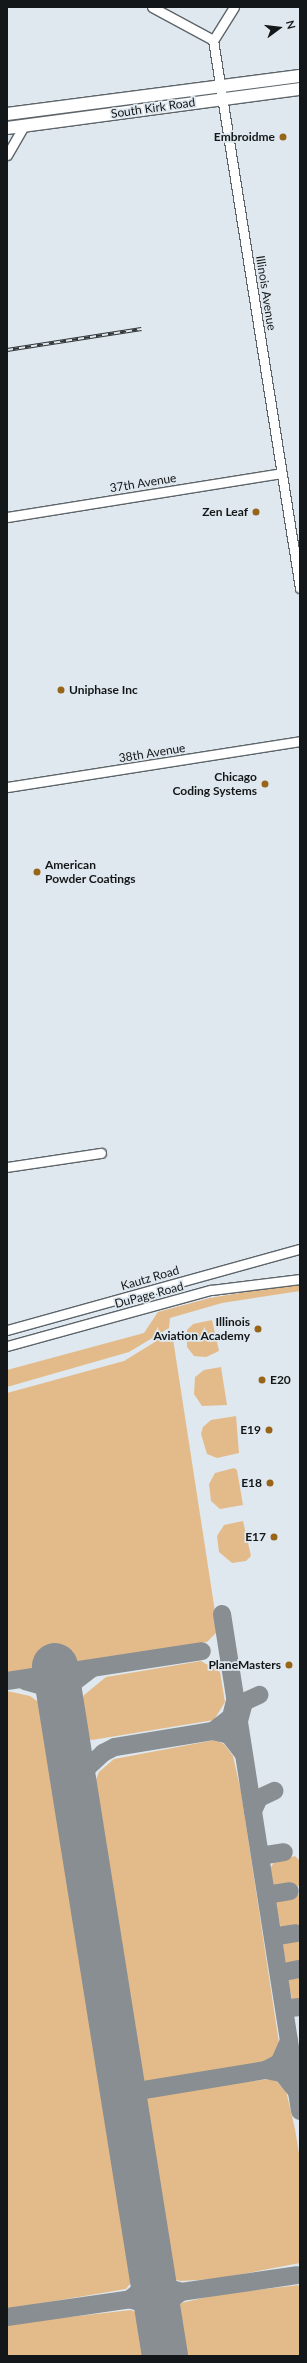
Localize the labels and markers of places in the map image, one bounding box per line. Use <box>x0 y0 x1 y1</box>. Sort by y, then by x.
place label: Embroidme <box>214 130 275 144</box>
marker: Embroidme <box>278 132 288 142</box>
place label: Zen Leaf <box>202 505 248 519</box>
marker: Zen Leaf <box>251 507 261 517</box>
place label: Uniphase Inc <box>69 683 138 697</box>
marker: Uniphase Inc <box>56 685 66 695</box>
place label: Chicago Coding Systems <box>173 770 257 798</box>
marker: Chicago Coding Systems <box>260 779 270 789</box>
place label: American Powder Coatings <box>45 858 136 886</box>
marker: American Powder Coatings <box>32 867 42 877</box>
place label: Illinois Aviation Academy <box>153 1315 250 1343</box>
marker: Illinois Aviation Academy <box>253 1324 263 1334</box>
place label: E20 <box>270 1373 291 1387</box>
marker: E20 <box>257 1375 267 1385</box>
place label: E19 <box>240 1423 261 1437</box>
marker: E19 <box>264 1425 274 1435</box>
place label: E18 <box>241 1476 262 1490</box>
marker: E18 <box>265 1478 275 1488</box>
place label: E17 <box>245 1530 266 1544</box>
marker: E17 <box>269 1532 279 1542</box>
place label: PlaneMasters <box>208 1658 281 1672</box>
marker: PlaneMasters <box>284 1660 294 1670</box>

